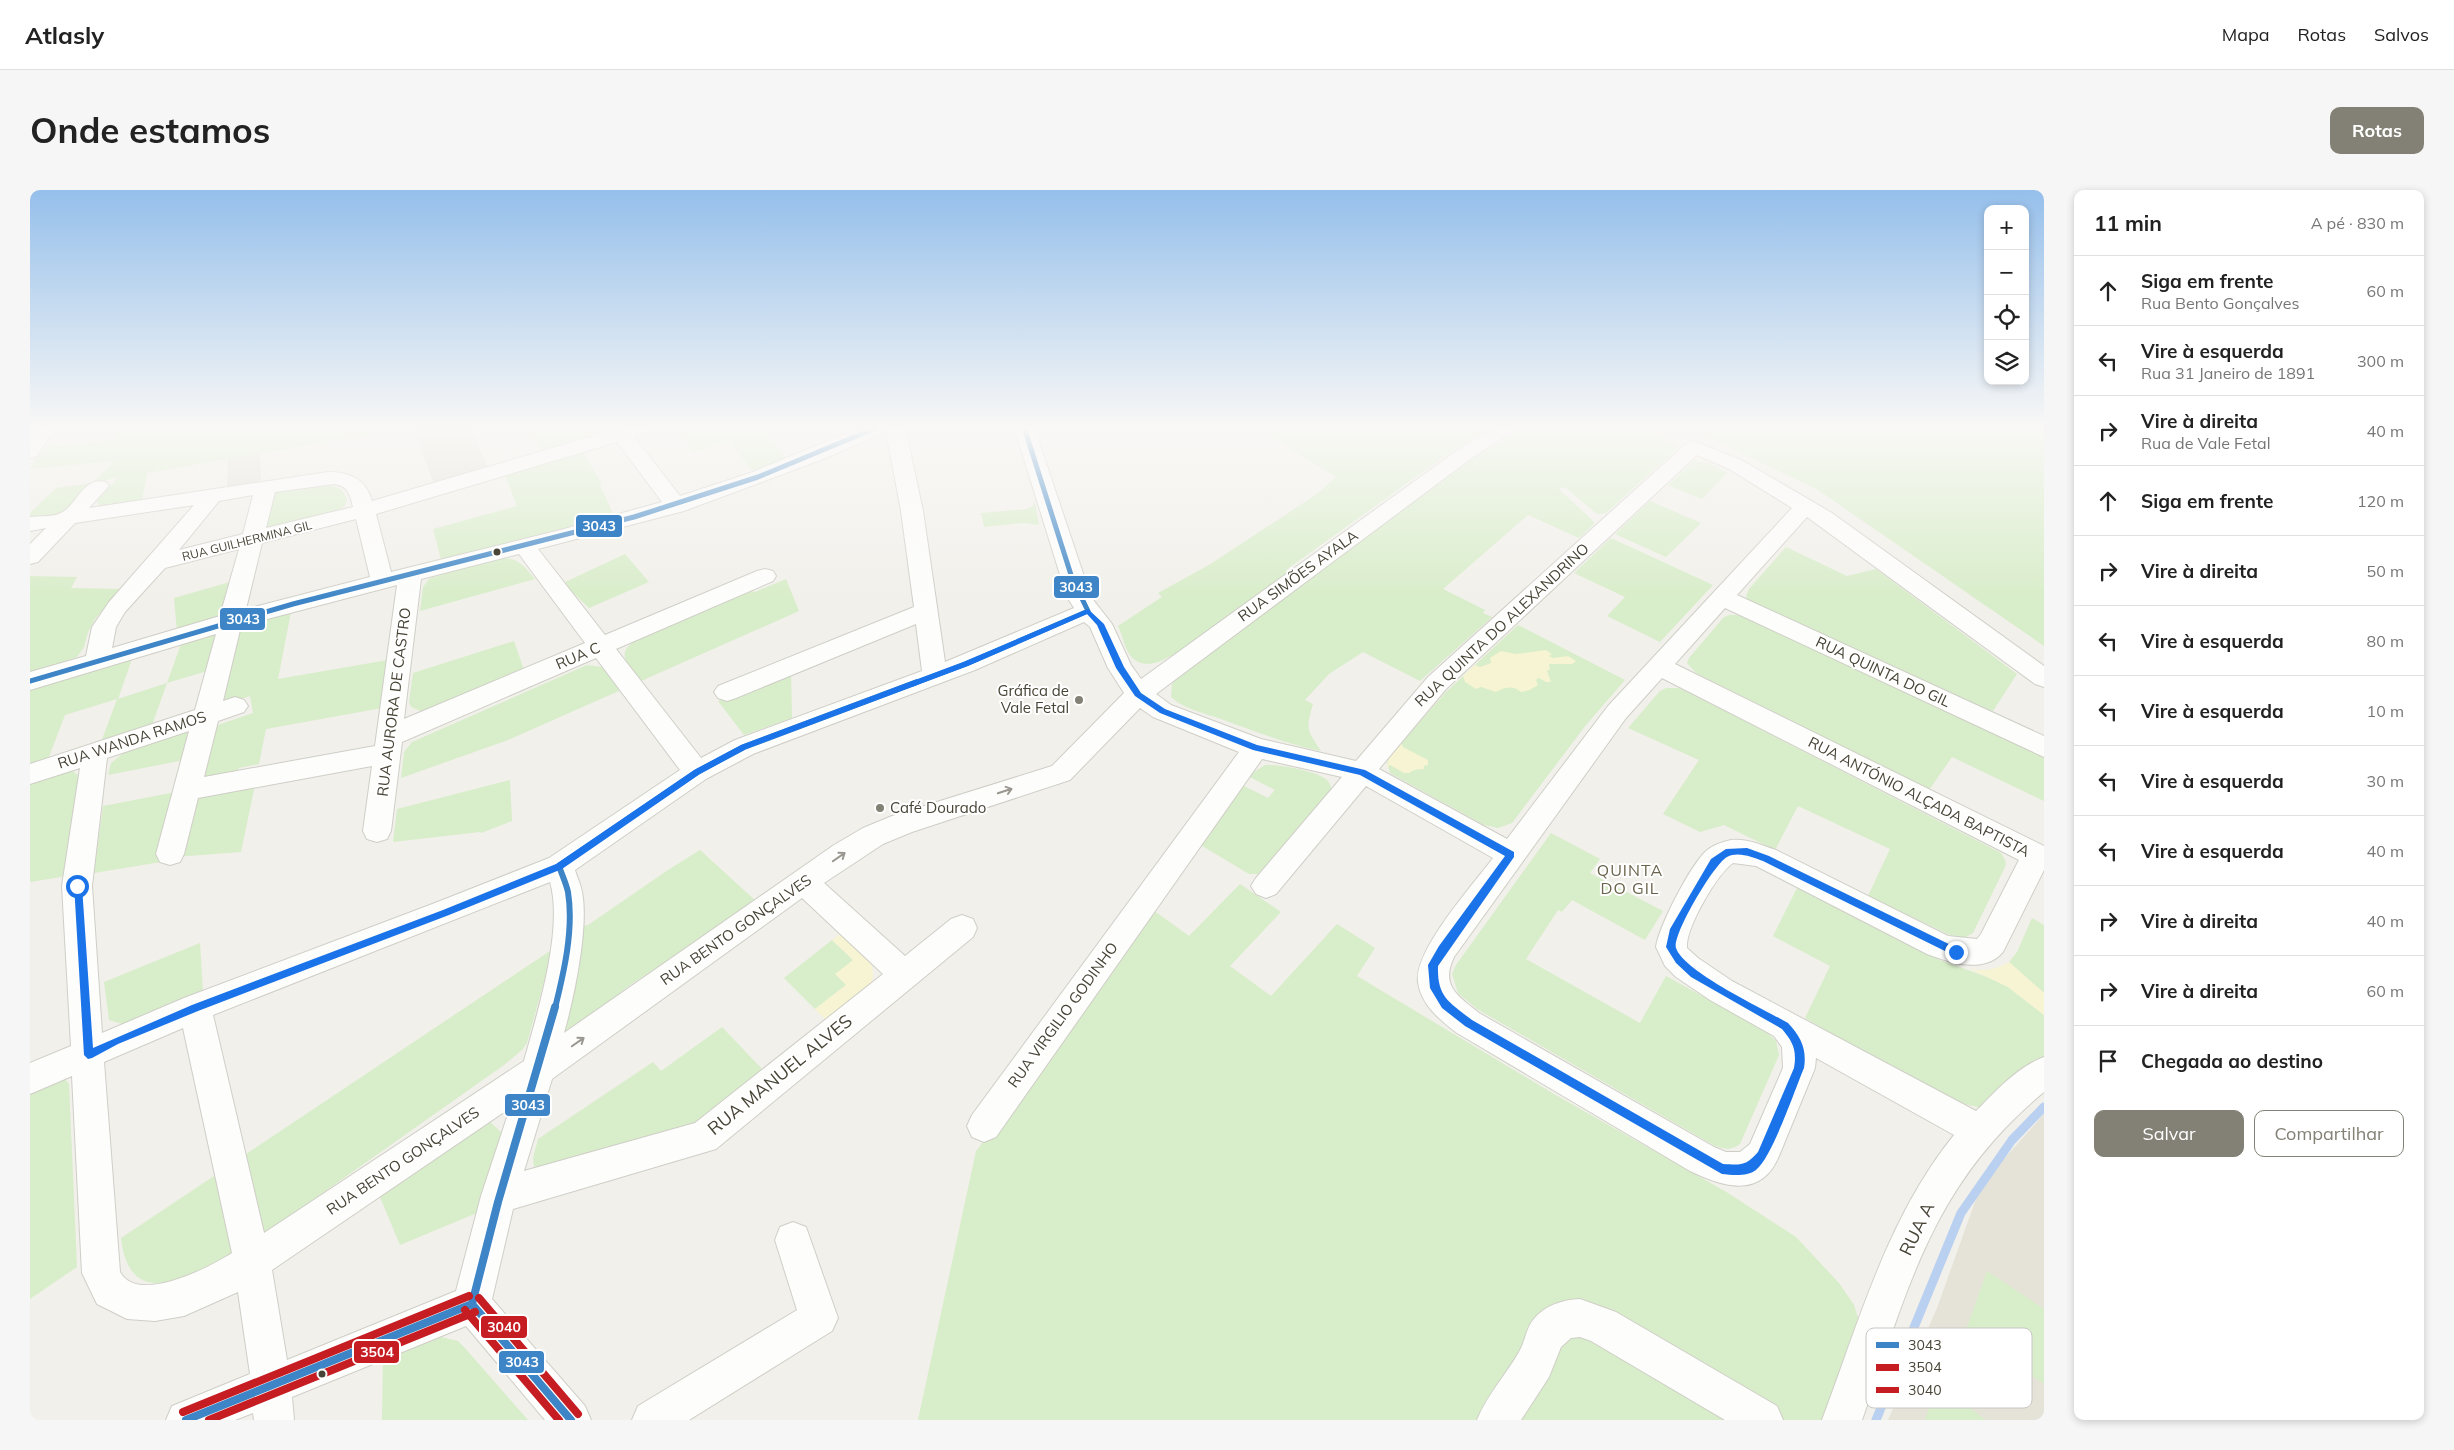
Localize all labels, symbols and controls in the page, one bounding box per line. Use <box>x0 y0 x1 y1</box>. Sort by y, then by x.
text: Atlasly <box>25 20 104 50</box>
text: Mapa <box>2222 23 2270 46</box>
text: Rotas <box>2298 23 2346 46</box>
text: Salvos <box>2374 23 2429 46</box>
button: Rotas <box>2330 107 2424 154</box>
text: Onde estamos <box>30 108 270 152</box>
map controls <box>1984 205 2029 385</box>
button: + <box>1984 205 2029 250</box>
text: 11 min <box>2094 210 2162 236</box>
text: A pé · 830 m <box>2311 213 2404 233</box>
button: − <box>1984 250 2029 295</box>
text: Siga em frente <box>2141 269 2273 293</box>
icon: ahead <box>2094 277 2122 305</box>
text: 60 m <box>2367 281 2404 301</box>
text: Rua Bento Gonçalves <box>2141 293 2299 313</box>
button: locate <box>1984 295 2029 340</box>
text: Vire à esquerda <box>2141 339 2284 363</box>
button: layers <box>1984 340 2029 385</box>
icon: left <box>2094 347 2122 375</box>
text: 300 m <box>2357 351 2404 371</box>
text: Rua 31 Janeiro de 1891 <box>2141 363 2315 383</box>
text: Vire à direita <box>2141 409 2258 433</box>
icon: right <box>2094 417 2122 445</box>
text: 40 m <box>2367 421 2404 441</box>
text: Rua de Vale Fetal <box>2141 433 2271 453</box>
icon: ahead <box>2094 487 2122 515</box>
text: Siga em frente <box>2141 489 2273 513</box>
text: 120 m <box>2357 491 2404 511</box>
line badge: 3043 <box>575 514 623 538</box>
street label: RUA GUILHERMINA GIL <box>180 517 314 564</box>
text: 3043 <box>582 517 616 535</box>
street label: RUA SIMÕES AYALA <box>1234 526 1362 626</box>
street label: RUA QUINTA DO ALEXANDRINO <box>1411 539 1593 710</box>
unlabelled marker <box>492 547 502 557</box>
icon: right <box>2094 557 2122 585</box>
text: Vire à direita <box>2141 559 2258 583</box>
text: 50 m <box>2367 561 2404 581</box>
line badge: 3043 <box>1053 575 1100 599</box>
text: 3043 <box>1059 578 1093 596</box>
street label: RUA AURORA DE CASTRO <box>372 606 415 797</box>
line badge: 3043 <box>219 607 266 631</box>
text: 3043 <box>226 610 260 628</box>
icon: left <box>2094 627 2122 655</box>
text: Vire à esquerda <box>2141 629 2284 653</box>
text: 80 m <box>2367 631 2404 651</box>
street label: RUA QUINTA DO GIL <box>1813 632 1954 711</box>
street label: RUA C <box>553 638 603 673</box>
place label: Gráfica de Vale Fetal <box>998 681 1069 717</box>
marker: Gráfica de Vale Fetal <box>1073 694 1085 706</box>
icon: left <box>2094 697 2122 725</box>
text: Vire à esquerda <box>2141 699 2284 723</box>
text: 10 m <box>2367 701 2404 721</box>
street label: RUA WANDA RAMOS <box>55 706 209 773</box>
street label: RUA ANTÓNIO ALÇADA BAPTISTA <box>1805 732 2033 861</box>
icon: left <box>2094 767 2122 795</box>
text: Vire à esquerda <box>2141 769 2284 793</box>
text: 30 m <box>2367 771 2404 791</box>
one-way arrow <box>997 785 1013 795</box>
place label: Café Dourado <box>890 798 986 817</box>
marker: Café Dourado <box>874 802 886 814</box>
icon: left <box>2094 837 2122 865</box>
text: Vire à esquerda <box>2141 839 2284 863</box>
text: 40 m <box>2367 841 2404 861</box>
one-way arrow <box>832 852 846 862</box>
district label: QUINTA DO GIL <box>1597 860 1663 898</box>
street label: RUA BENTO GONÇALVES <box>656 870 815 989</box>
route start <box>66 875 89 898</box>
icon: right <box>2094 907 2122 935</box>
text: Vire à direita <box>2141 909 2258 933</box>
text: 40 m <box>2367 911 2404 931</box>
street label: RUA VIRGILIO GODINHO <box>1003 938 1122 1091</box>
route end <box>1945 941 1968 964</box>
icon: right <box>2094 977 2122 1005</box>
text: Vire à direita <box>2141 979 2258 1003</box>
text: 60 m <box>2367 981 2404 1001</box>
street label: RUA MANUEL ALVES <box>703 1009 857 1140</box>
one-way arrow <box>571 1037 585 1047</box>
icon: arrive <box>2094 1047 2122 1075</box>
text: Chegada ao destino <box>2141 1049 2323 1073</box>
line badge: 3043 <box>504 1093 551 1117</box>
text: 3043 <box>511 1096 545 1114</box>
street label: RUA BENTO GONÇALVES <box>323 1102 483 1219</box>
button: Salvar <box>2094 1110 2244 1157</box>
button: Compartilhar <box>2254 1110 2404 1157</box>
street label: RUA A <box>1894 1198 1939 1259</box>
line badge: 3040 <box>480 1315 528 1339</box>
text: 3040 <box>487 1318 521 1336</box>
legend <box>1866 1328 2032 1408</box>
text: 3043 <box>1908 1336 1942 1354</box>
line badge: 3504 <box>353 1340 400 1364</box>
text: 3504 <box>360 1343 394 1361</box>
line badge: 3043 <box>498 1350 545 1374</box>
text: 3043 <box>505 1353 539 1371</box>
text: 3504 <box>1908 1358 1942 1376</box>
unlabelled marker <box>317 1369 327 1379</box>
text: 3040 <box>1908 1381 1942 1399</box>

